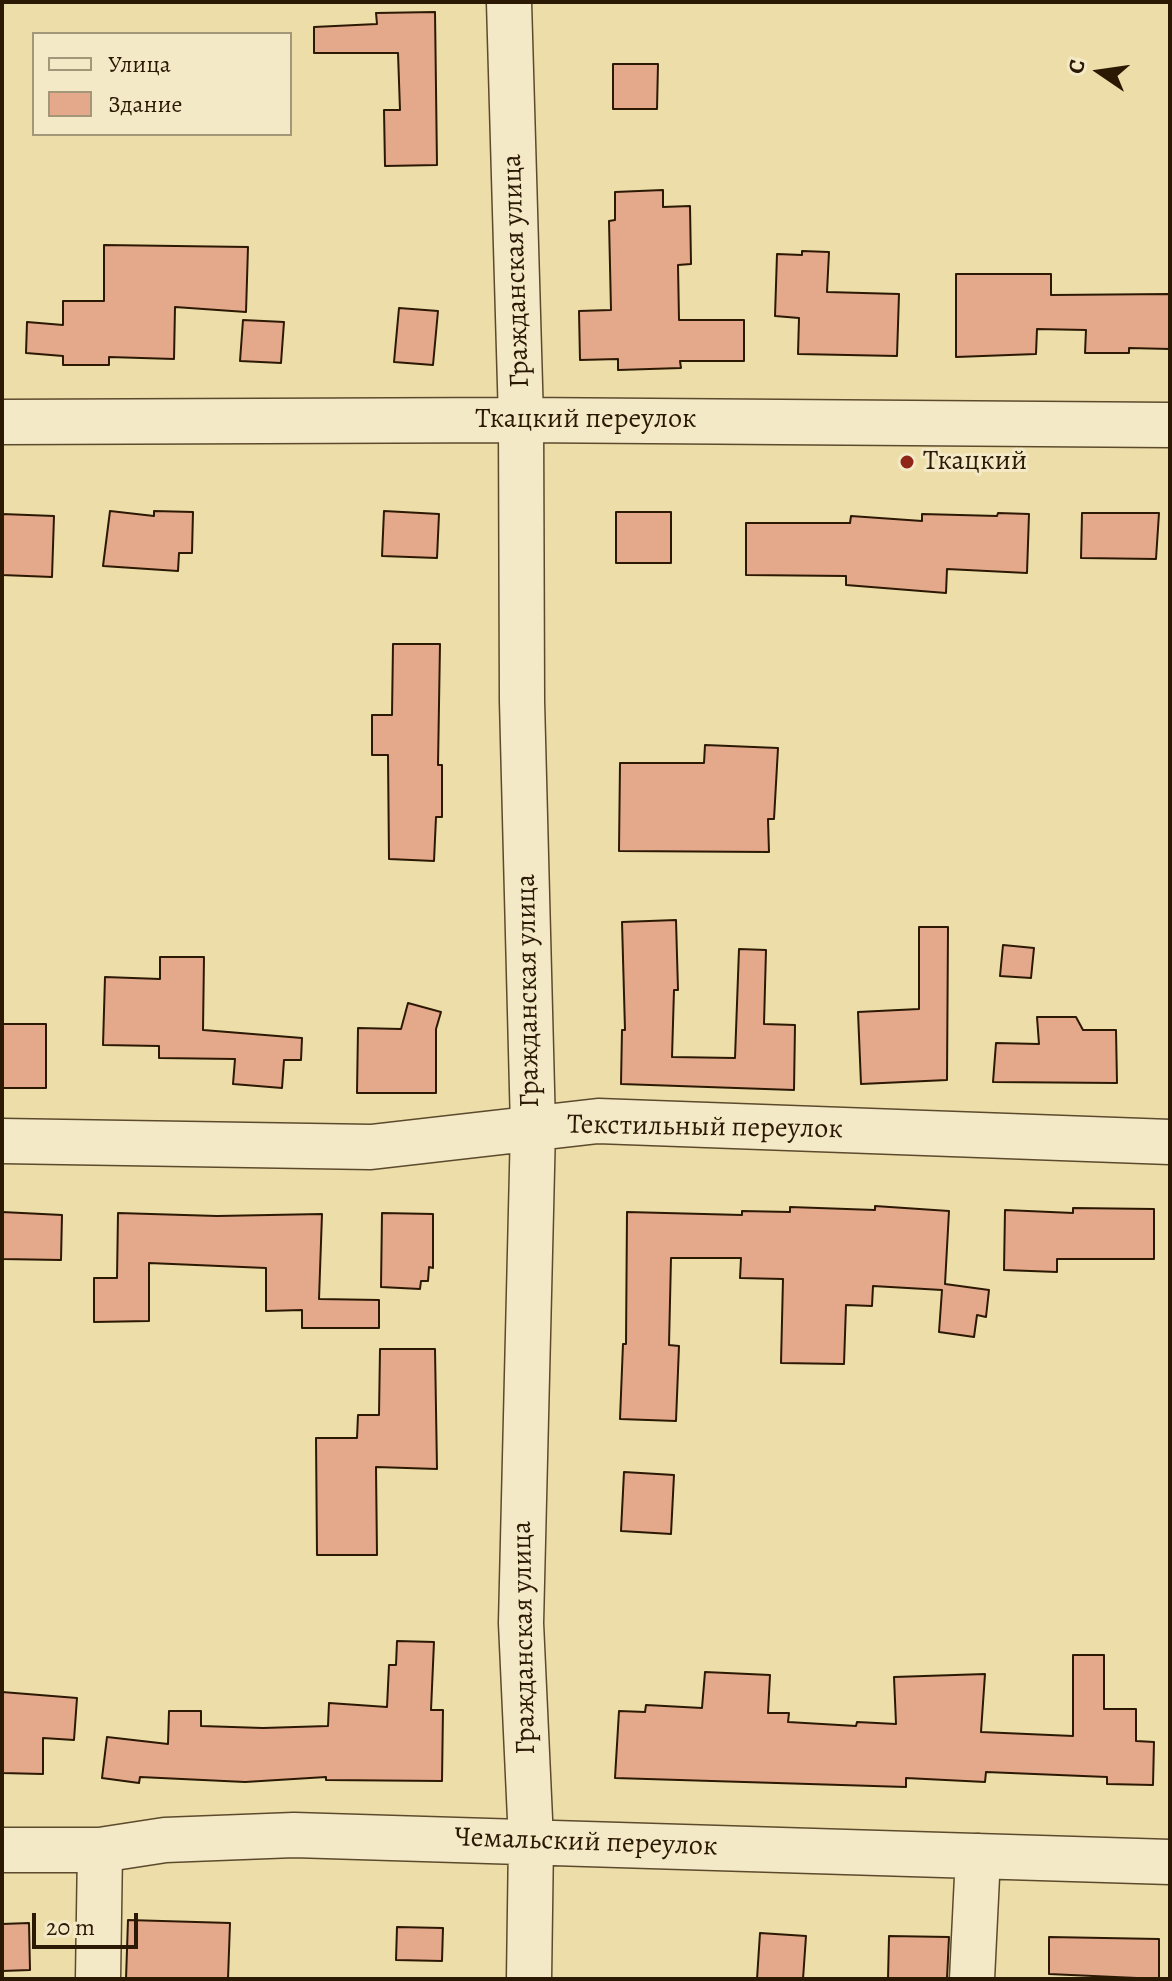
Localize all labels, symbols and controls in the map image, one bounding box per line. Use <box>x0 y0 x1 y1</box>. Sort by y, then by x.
legend <box>32 32 292 136</box>
north arrow <box>1060 32 1140 112</box>
text: Улица <box>108 48 171 80</box>
text: С <box>1060 57 1093 77</box>
text: Здание <box>108 88 183 120</box>
street label: Гражданская улица <box>496 154 538 388</box>
street label: Ткацкий переулок <box>475 403 697 437</box>
place label: Ткацкий <box>923 445 1027 479</box>
marker: Ткацкий <box>898 453 916 471</box>
street label: Гражданская улица <box>510 874 548 1108</box>
street label: Текстильный переулок <box>567 1109 843 1147</box>
street label: Гражданская улица <box>506 1521 544 1755</box>
street label: Чемальский переулок <box>454 1822 718 1864</box>
scale bar <box>36 1897 142 1947</box>
text: 20 m <box>46 1911 95 1943</box>

